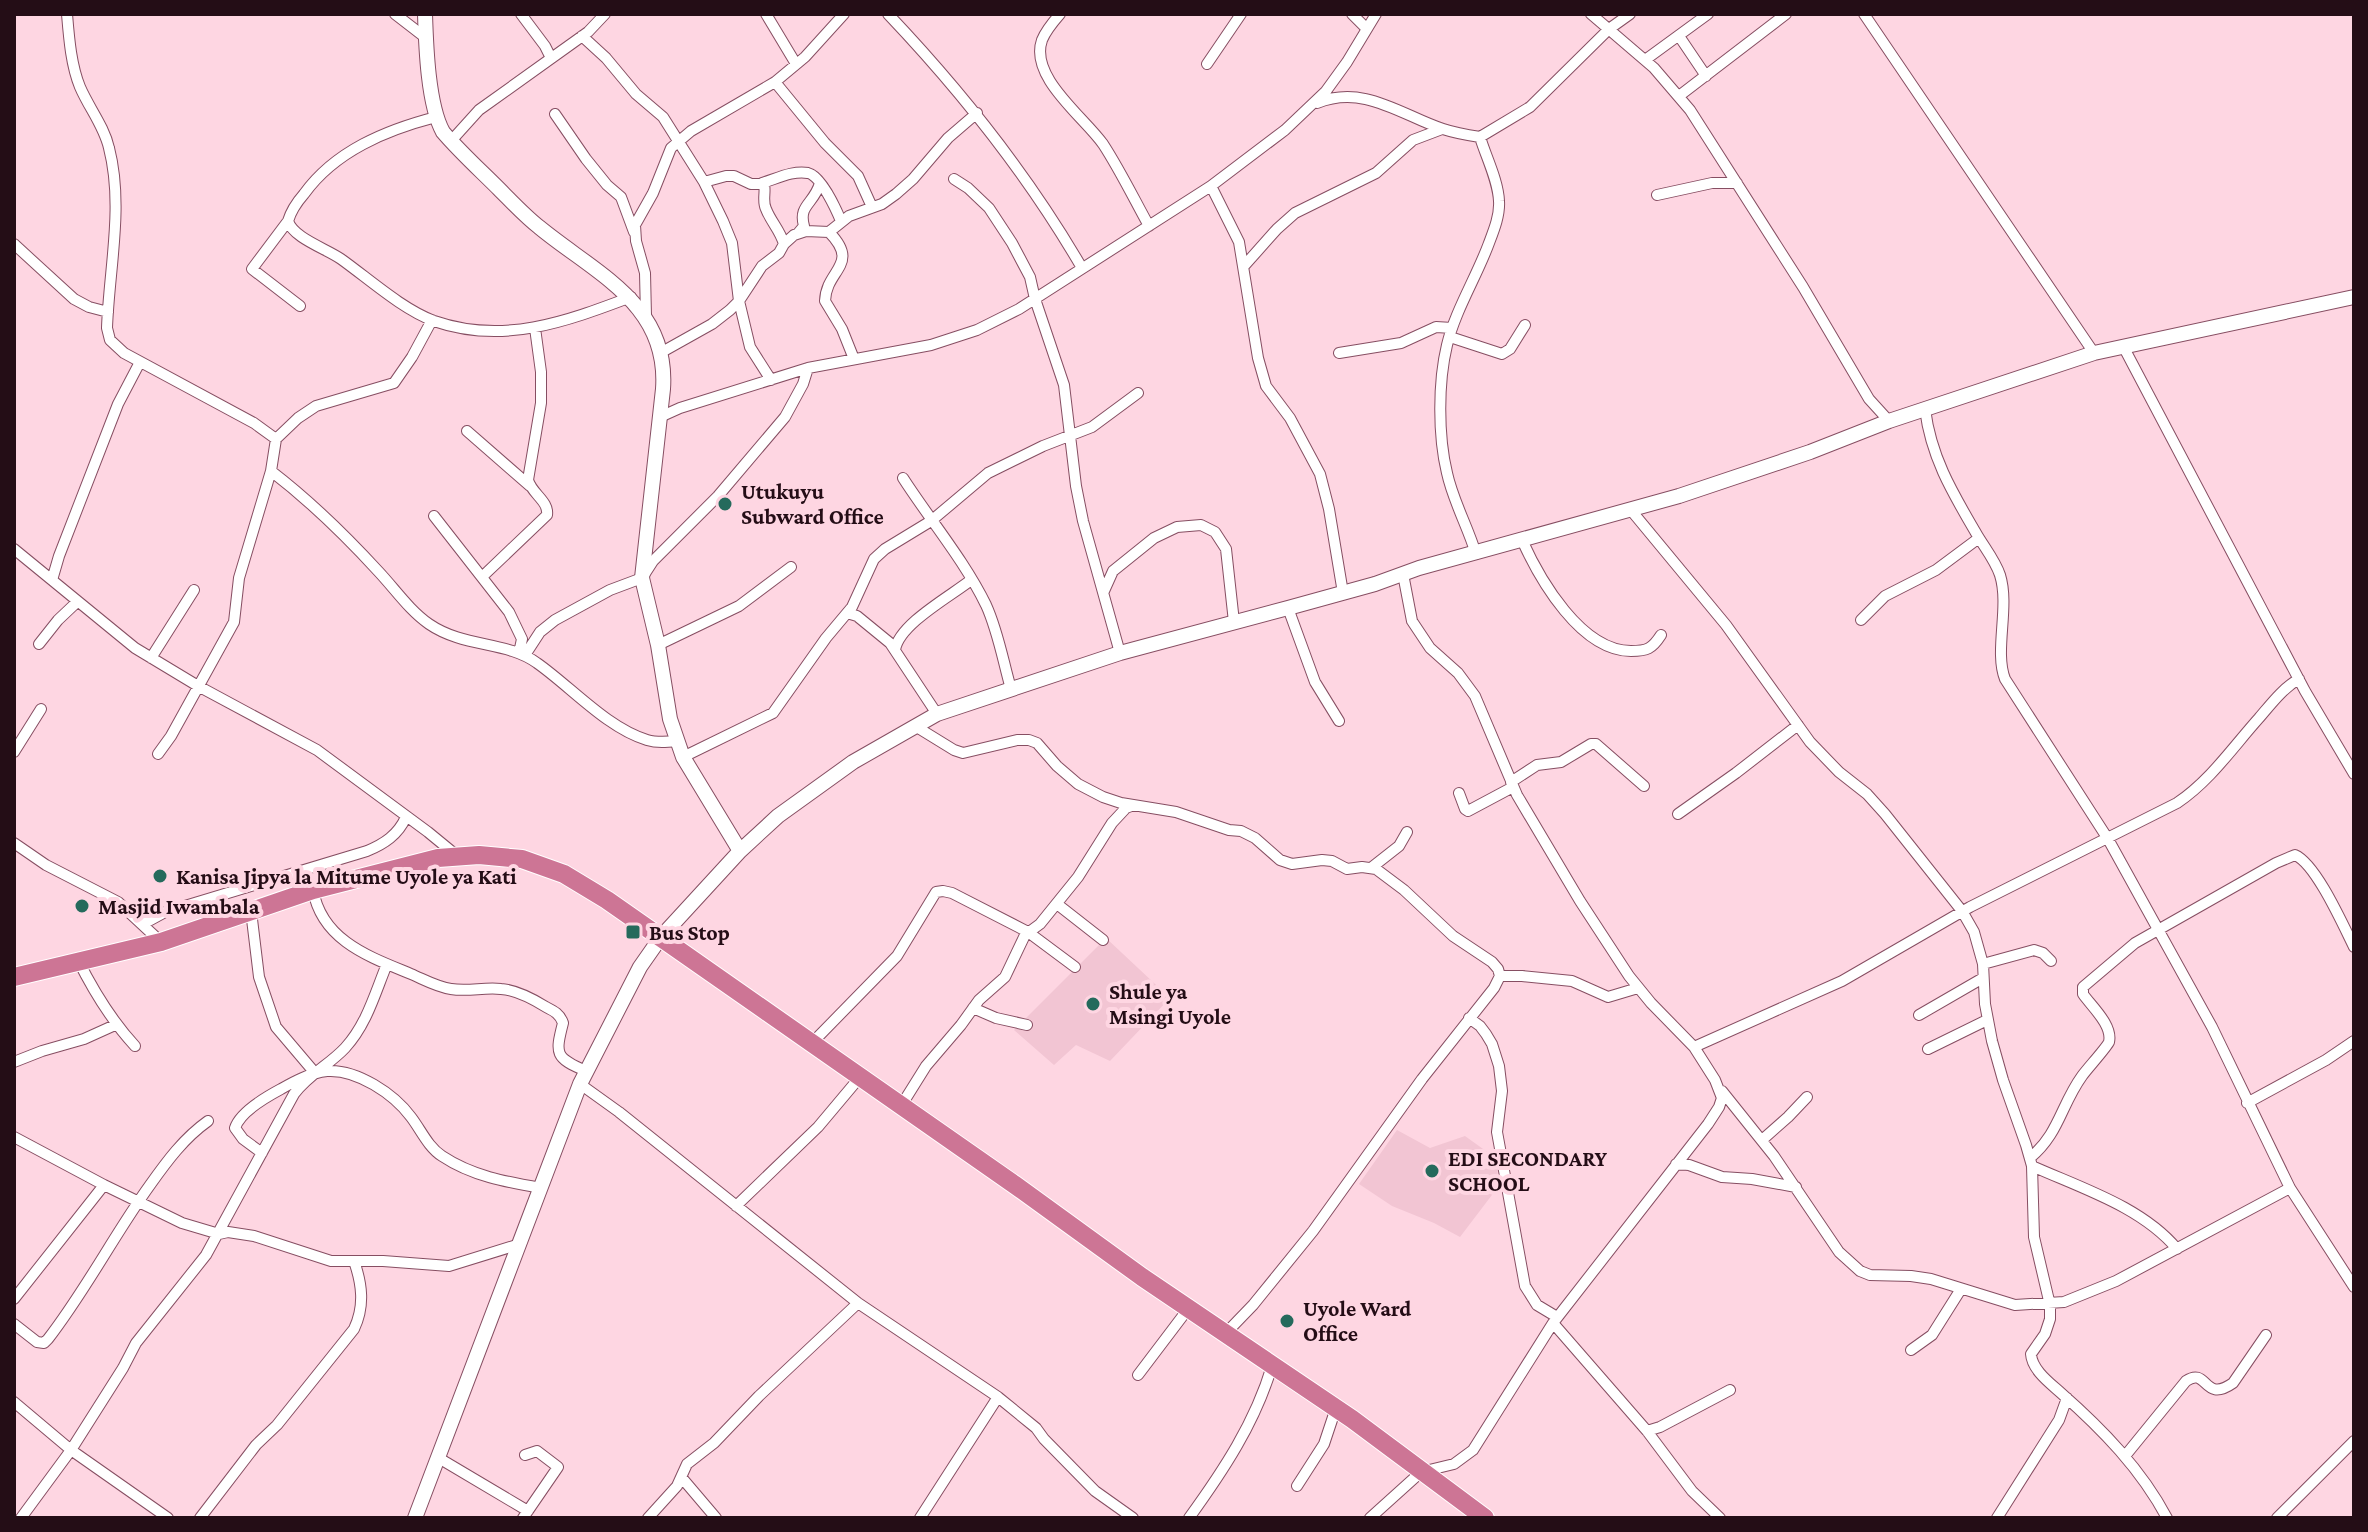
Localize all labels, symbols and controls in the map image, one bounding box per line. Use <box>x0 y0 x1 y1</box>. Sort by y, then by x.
place label: Utukuyu Subward Office <box>741 479 884 529</box>
marker: Utukuyu Subward Office <box>716 495 734 513</box>
place label: Kanisa Jipya la Mitume Uyole ya Kati <box>176 864 517 889</box>
marker: Kanisa Jipya la Mitume Uyole ya Kati <box>151 867 169 885</box>
place label: Masjid Iwambala <box>98 894 260 919</box>
marker: Masjid Iwambala <box>73 897 91 915</box>
place label: Bus Stop <box>649 920 730 945</box>
marker: Bus Stop <box>624 923 642 941</box>
place label: Shule ya Msingi Uyole <box>1109 979 1231 1029</box>
marker: Shule ya Msingi Uyole <box>1084 995 1102 1013</box>
place label: EDI SECONDARY SCHOOL <box>1448 1146 1607 1196</box>
marker: EDI SECONDARY SCHOOL <box>1423 1162 1441 1180</box>
place label: Uyole Ward Office <box>1303 1296 1411 1346</box>
marker: Uyole Ward Office <box>1278 1312 1296 1330</box>

